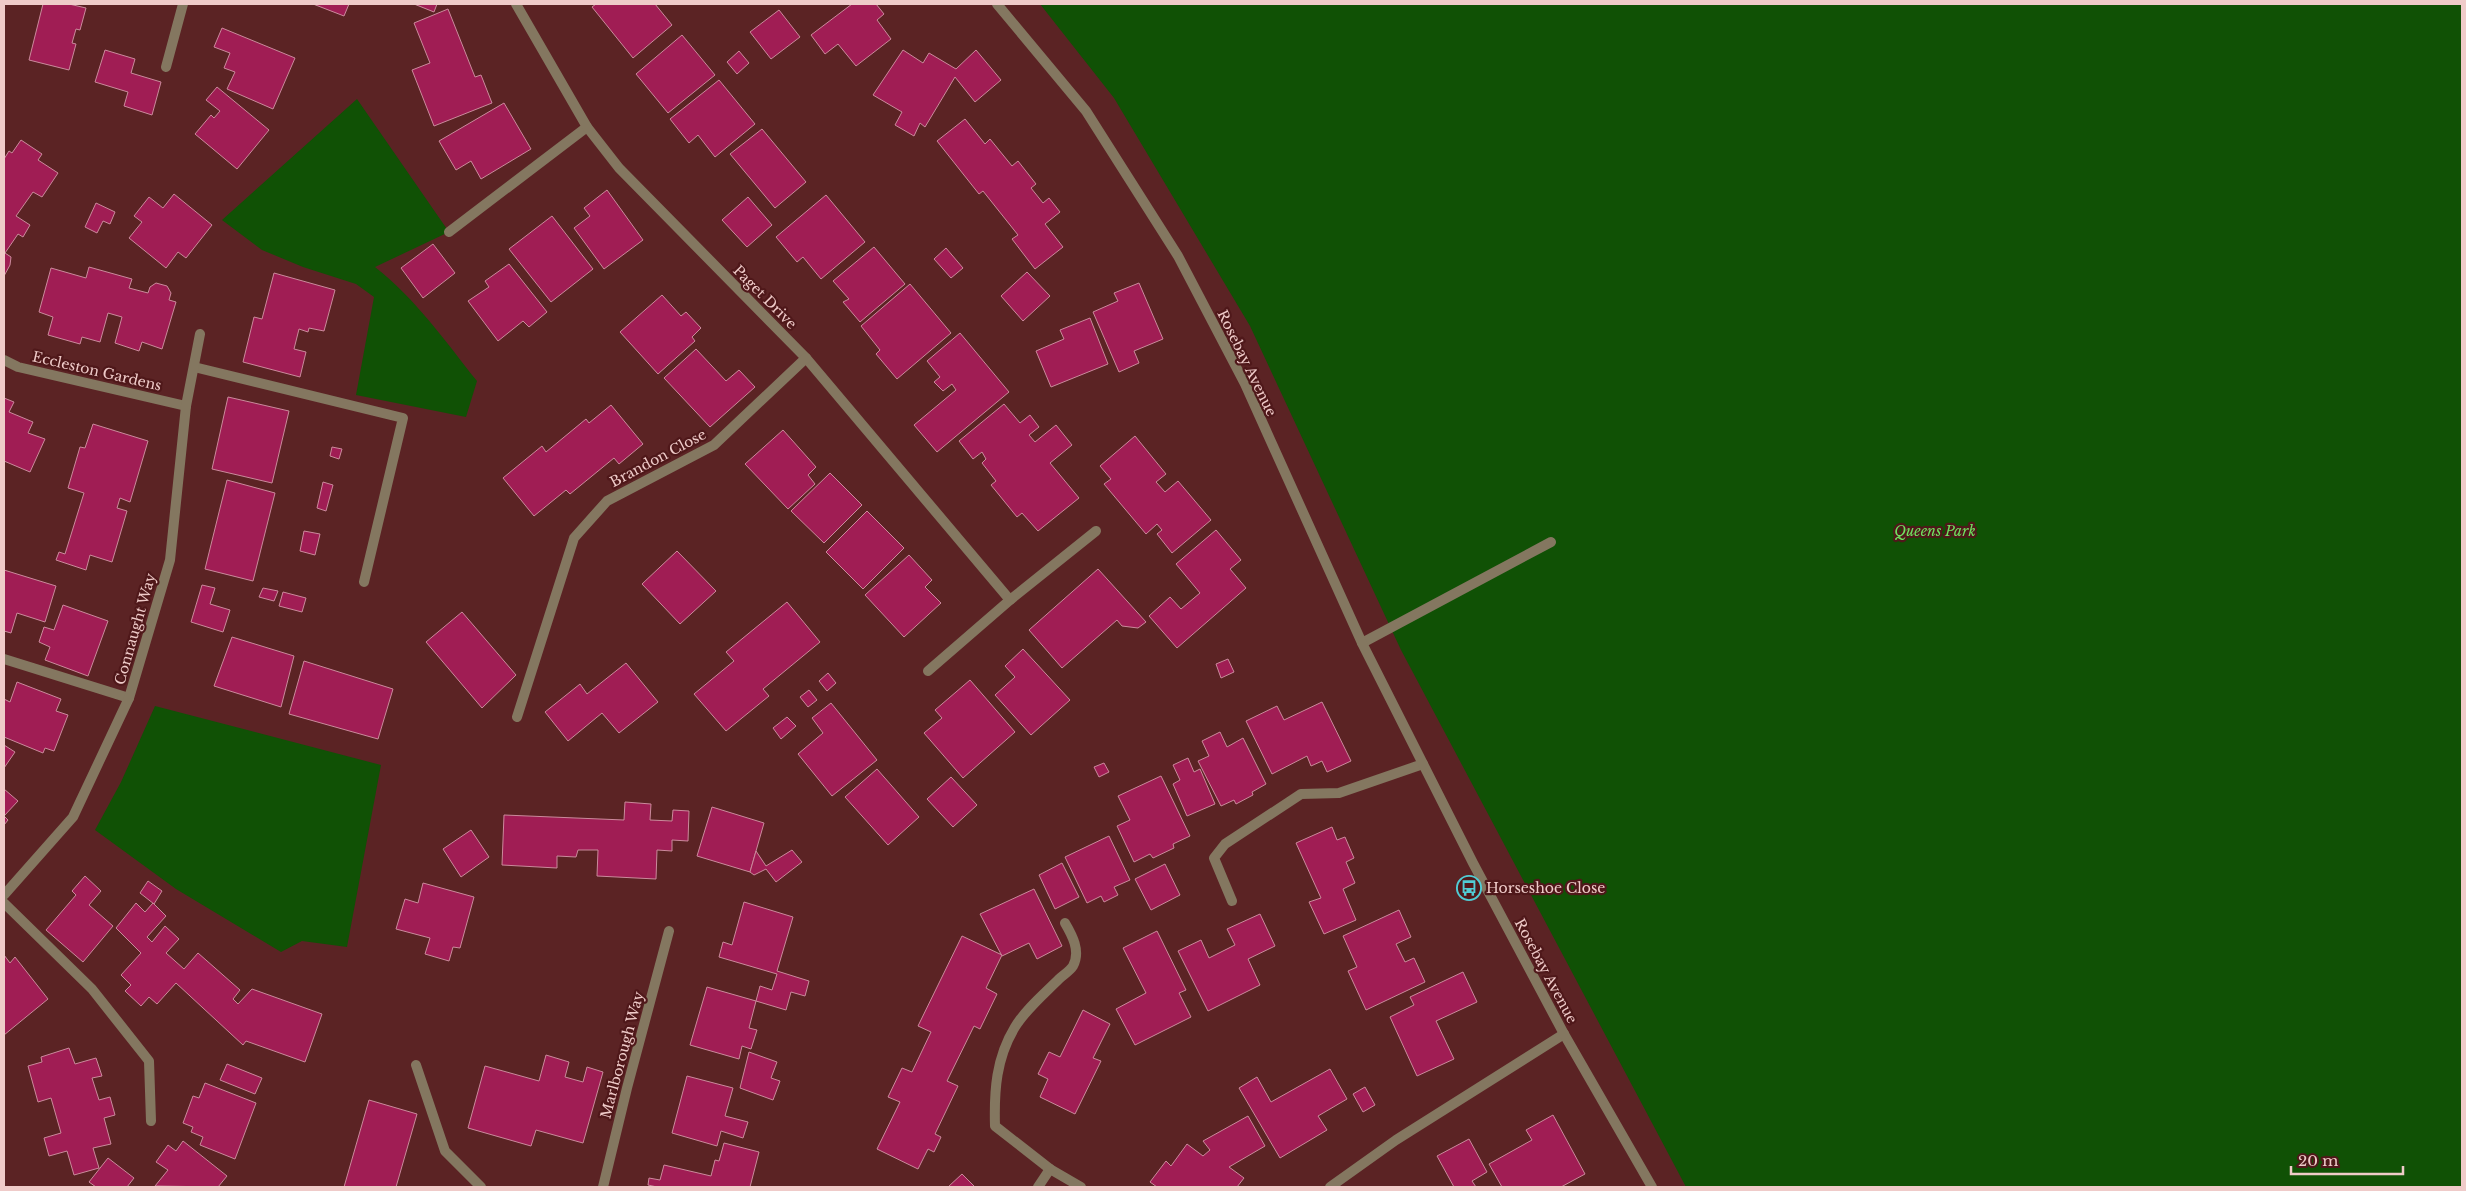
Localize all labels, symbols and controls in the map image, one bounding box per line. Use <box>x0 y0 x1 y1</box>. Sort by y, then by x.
street label: Paget Drive <box>729 261 801 333</box>
street label: Rosebay Avenue <box>1213 307 1281 419</box>
street label: Eccleston Gardens <box>31 347 163 395</box>
street label: Brandon Close <box>607 425 709 491</box>
park label: Queens Park <box>1894 522 1976 540</box>
street label: Connaught Way <box>110 571 160 687</box>
bus stop icon: Horseshoe Close <box>1456 875 1482 901</box>
place label: Horseshoe Close <box>1486 879 1605 897</box>
street label: Rosebay Avenue <box>1511 915 1581 1027</box>
street label: Marlborough Way <box>596 989 648 1120</box>
scale bar <box>2291 1144 2404 1176</box>
text: 20 m <box>2298 1151 2338 1170</box>

